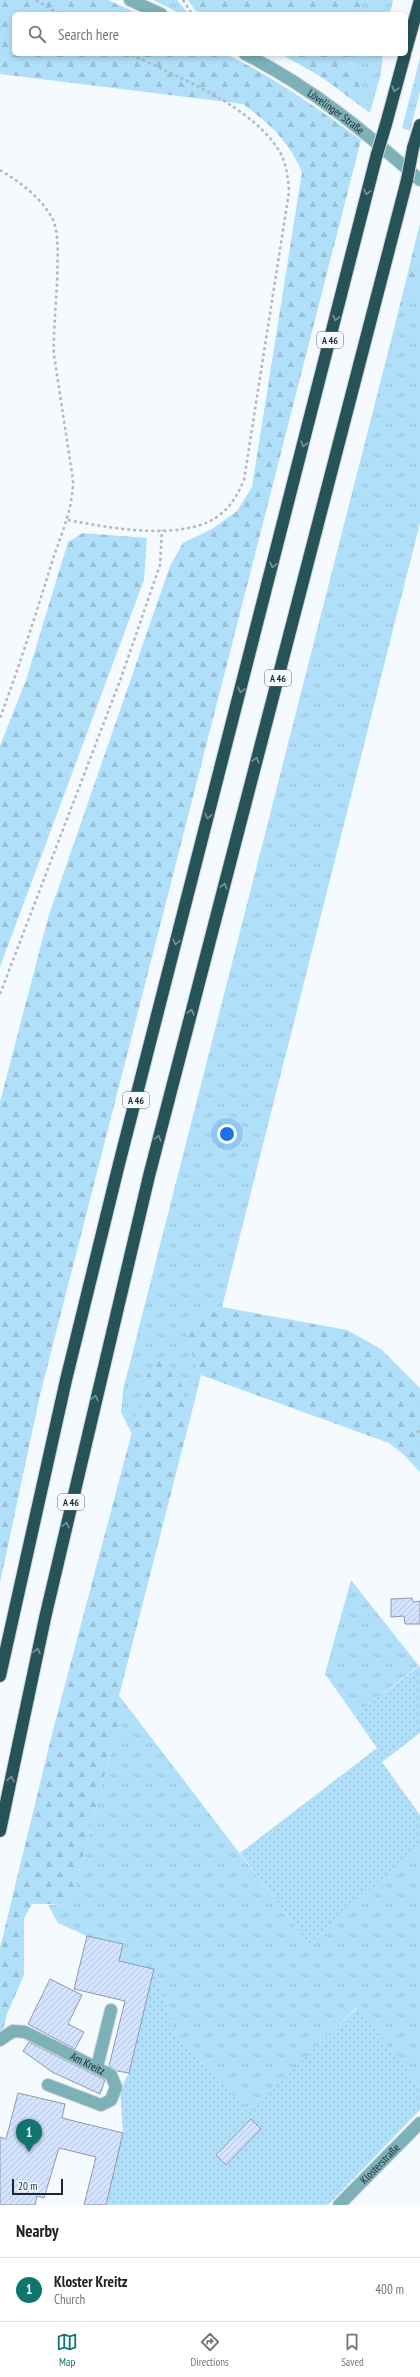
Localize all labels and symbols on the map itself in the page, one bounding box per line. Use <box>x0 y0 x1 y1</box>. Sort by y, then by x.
one-way arrow <box>391 85 400 92</box>
street label: Lövelinger Straße <box>305 86 368 138</box>
one-way arrow <box>364 189 372 195</box>
one-way arrow <box>332 315 340 321</box>
road number: A 46 <box>317 332 343 348</box>
one-way arrow <box>300 441 308 447</box>
one-way arrow <box>269 561 278 568</box>
road number: A 46 <box>265 670 291 686</box>
one-way arrow <box>237 687 245 694</box>
one-way arrow <box>251 757 260 764</box>
one-way arrow <box>205 813 213 820</box>
one-way arrow <box>219 883 227 889</box>
one-way arrow <box>172 939 181 946</box>
one-way arrow <box>186 1009 195 1016</box>
road number: A 46 <box>123 1092 149 1108</box>
your location <box>217 1124 237 1144</box>
one-way arrow <box>154 1135 162 1141</box>
one-way arrow <box>90 1395 99 1402</box>
road number: A 46 <box>58 1494 84 1510</box>
one-way arrow <box>61 1521 69 1528</box>
one-way arrow <box>33 1648 41 1655</box>
one-way arrow <box>6 1775 14 1782</box>
street label: Am Kreitz <box>68 2049 107 2078</box>
pin: 1 <box>16 2119 42 2152</box>
street label: Klosterstraße <box>357 2140 403 2187</box>
scale bar <box>12 2177 63 2196</box>

